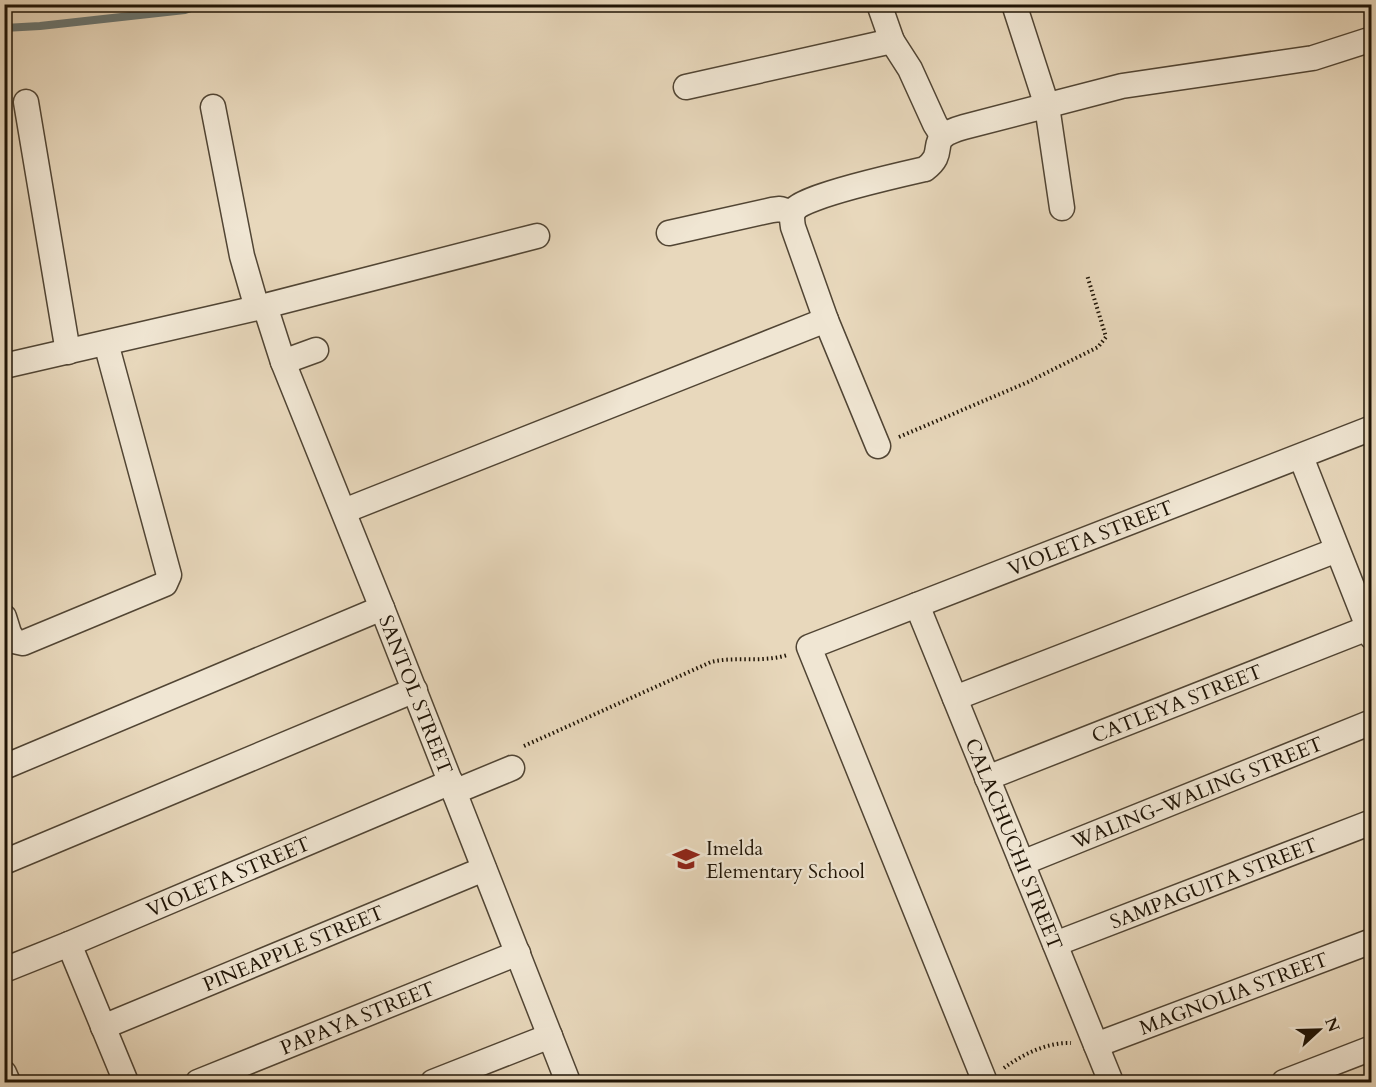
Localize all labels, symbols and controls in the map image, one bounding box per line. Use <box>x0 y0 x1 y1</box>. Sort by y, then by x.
street label: VIOLETA STREET <box>1004 494 1177 582</box>
street label: SANTOL STREET <box>372 611 459 779</box>
street label: CATLEYA STREET <box>1088 658 1267 749</box>
street label: WALING-WALING STREET <box>1067 730 1327 856</box>
street label: CALACHUCHI STREET <box>959 734 1069 954</box>
street label: VIOLETA STREET <box>142 830 315 924</box>
street label: SAMPAGUITA STREET <box>1106 831 1322 936</box>
place label: Imelda Elementary School <box>706 835 865 885</box>
school or university icon: Imelda Elementary School <box>671 844 701 874</box>
street label: PINEAPPLE STREET <box>199 899 388 998</box>
street label: MAGNOLIA STREET <box>1136 946 1332 1040</box>
street label: PAPAYA STREET <box>276 975 439 1061</box>
north arrow <box>1289 1000 1349 1060</box>

